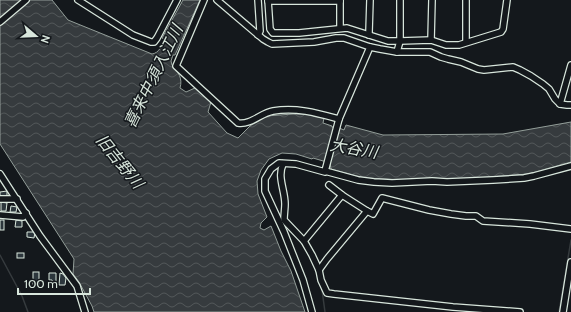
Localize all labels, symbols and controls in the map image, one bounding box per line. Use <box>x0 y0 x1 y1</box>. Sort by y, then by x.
north arrow <box>16 16 56 56</box>
water label: 喜来中須入江川 <box>120 20 187 131</box>
text: N <box>38 33 53 45</box>
water label: 旧吉野川 <box>92 130 148 194</box>
water label: 大谷川 <box>329 135 381 162</box>
scale bar <box>18 270 90 296</box>
text: 100 m <box>24 276 58 291</box>

